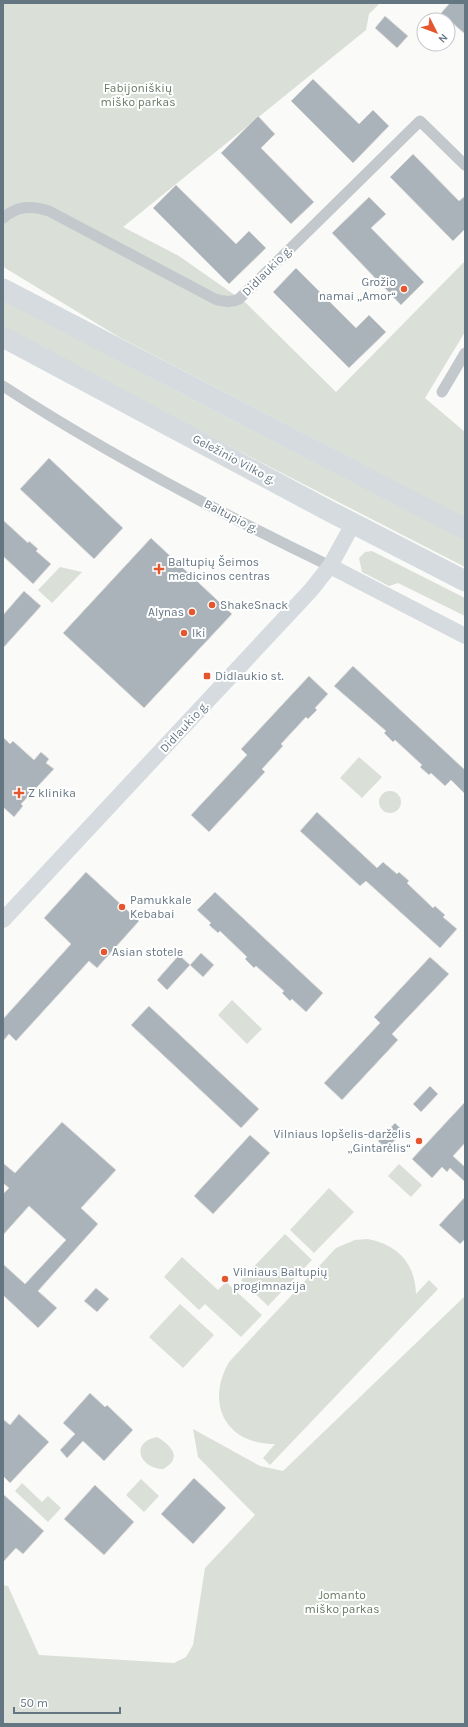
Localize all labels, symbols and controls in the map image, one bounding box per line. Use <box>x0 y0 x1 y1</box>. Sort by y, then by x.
north arrow <box>416 12 456 52</box>
text: N <box>436 31 451 46</box>
park label: Fabijoniškių miško parkas <box>101 81 175 109</box>
street label: Didlaukio g. <box>239 243 295 299</box>
place label: Grožio namai „Amor“ <box>319 275 396 303</box>
marker: Grožio namai „Amor“ <box>399 284 409 294</box>
street label: Geležinio Vilko g. <box>190 431 278 487</box>
street label: Baltupio g. <box>202 497 260 535</box>
place label: Baltupių Šeimos medicinos centras <box>168 554 270 583</box>
marker: Baltupių Šeimos medicinos centras <box>153 563 165 575</box>
place label: ShakeSnack <box>220 598 288 612</box>
marker: ShakeSnack <box>207 600 217 610</box>
place label: Alynas <box>148 605 184 619</box>
marker: Alynas <box>187 607 197 617</box>
place label: Iki <box>192 626 206 640</box>
marker: Iki <box>179 628 189 638</box>
place label: Didlaukio st. <box>215 669 284 683</box>
marker: Didlaukio st. <box>202 671 212 681</box>
street label: Didlaukio g. <box>157 699 211 755</box>
place label: Z klinika <box>28 786 76 800</box>
marker: Z klinika <box>13 787 25 799</box>
place label: Pamukkale Kebabai <box>130 893 191 921</box>
marker: Pamukkale Kebabai <box>117 902 127 912</box>
place label: Asian stotele <box>112 945 183 959</box>
marker: Asian stotele <box>99 947 109 957</box>
place label: Vilniaus lopšelis-darželis „Gintarėlis“ <box>273 1127 411 1155</box>
marker: Vilniaus lopšelis-darželis „Gintarėlis“ <box>414 1136 424 1146</box>
place label: Vilniaus Baltupių progimnazija <box>233 1265 328 1293</box>
marker: Vilniaus Baltupių progimnazija <box>220 1274 230 1284</box>
park label: Jomanto miško parkas <box>305 1588 379 1616</box>
scale bar <box>14 1689 120 1715</box>
text: 50 m <box>20 1696 48 1710</box>

